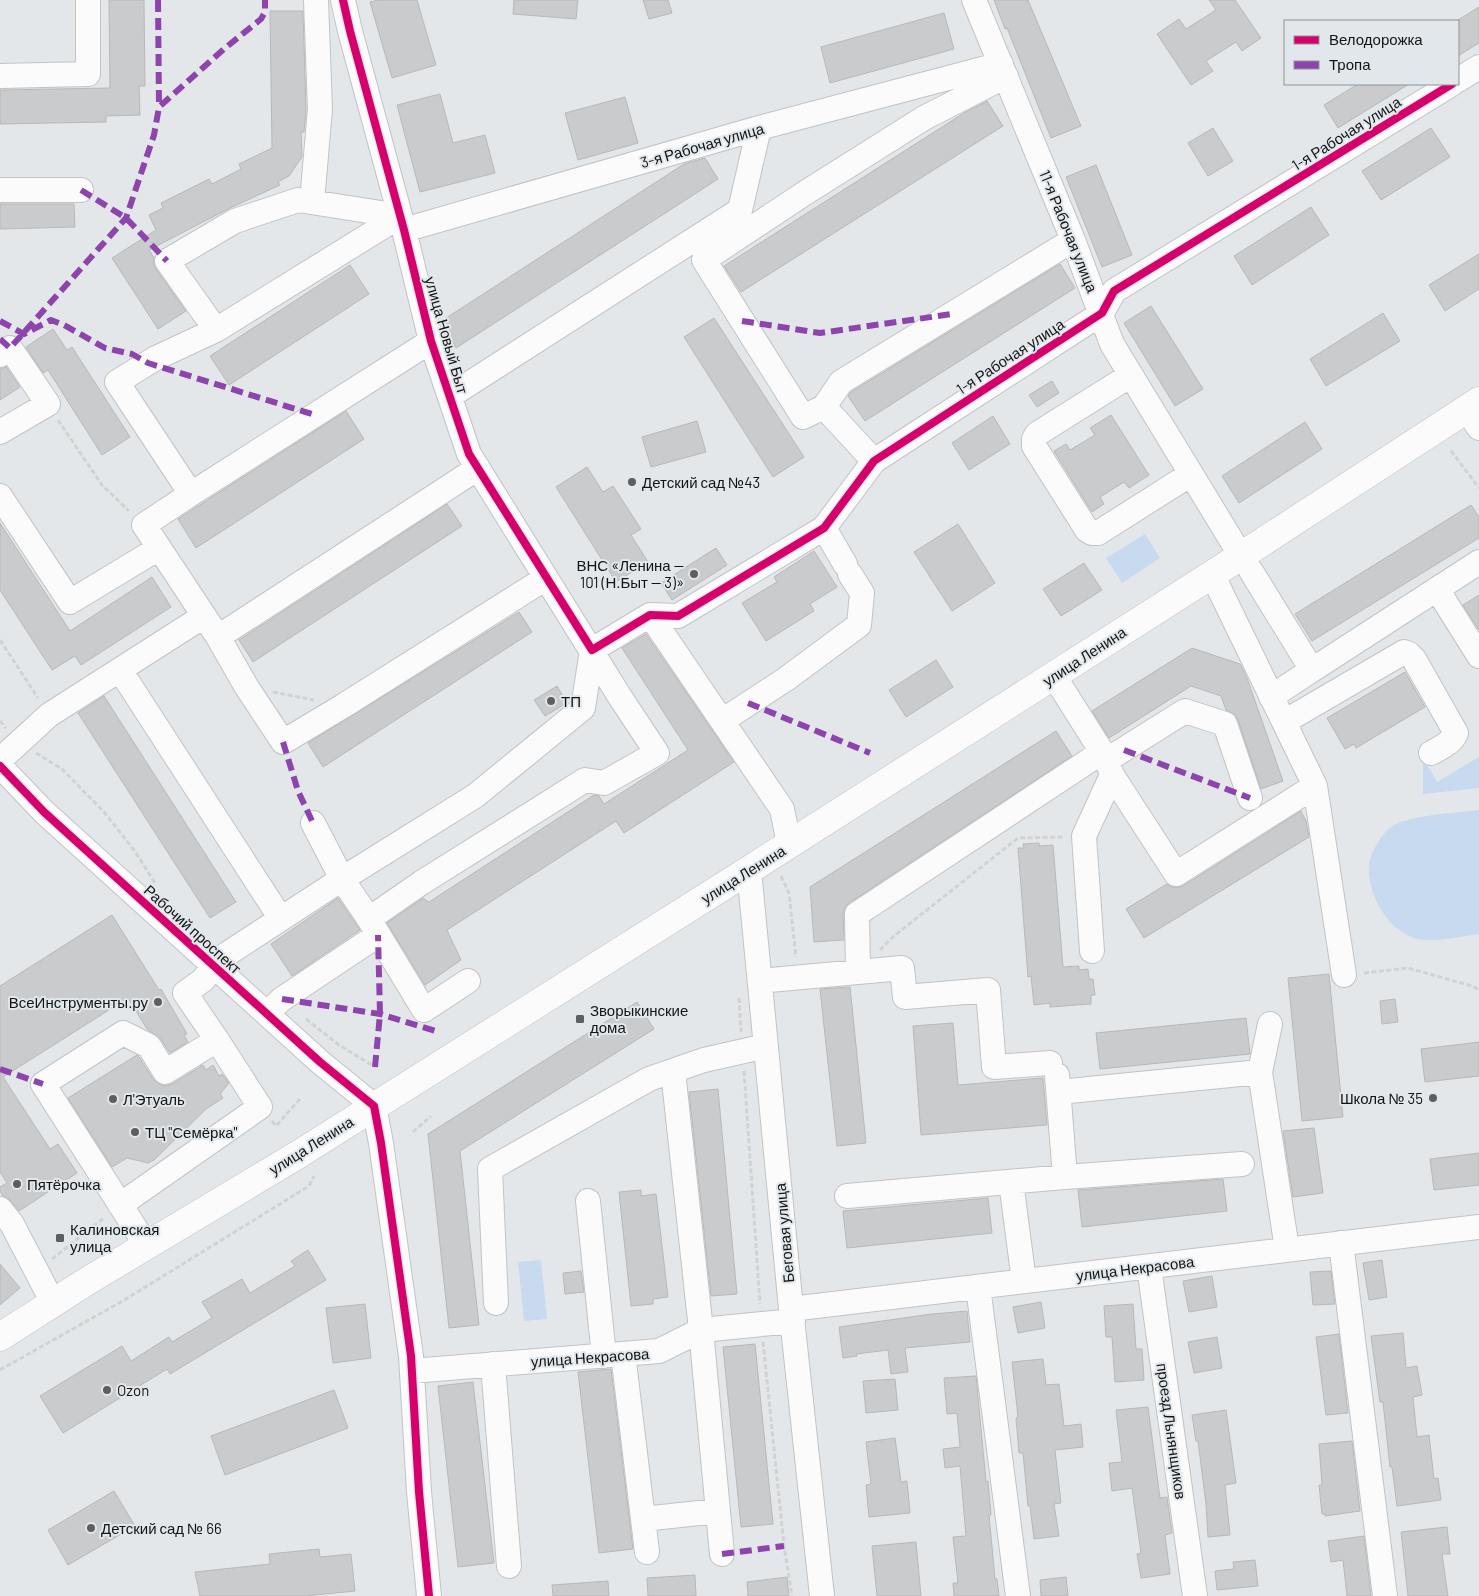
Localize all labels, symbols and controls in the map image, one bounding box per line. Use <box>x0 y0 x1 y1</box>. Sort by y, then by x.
legend <box>1284 20 1459 85</box>
text: Велодорожка <box>1329 30 1423 48</box>
text: Тропа <box>1329 55 1371 73</box>
street label: 1-я Рабочая улица <box>1288 92 1404 174</box>
street label: 3-я Рабочая улица <box>638 119 766 171</box>
street label: 11-я Рабочая улица <box>1036 167 1102 296</box>
street label: улица Новый Быт <box>422 274 472 396</box>
street label: 1-я Рабочая улица <box>953 314 1068 398</box>
place label: Детский сад №43 <box>642 473 760 491</box>
marker: Детский сад №43 <box>626 476 638 488</box>
place label: ВНС «Ленина — 101 (Н.Быт — 3)» <box>576 556 684 591</box>
marker: ВНС «Ленина — 101 (Н.Быт — 3)» <box>688 568 700 580</box>
street label: улица Ленина <box>1039 622 1130 690</box>
place label: ТП <box>561 692 581 710</box>
marker: ТП <box>545 695 557 707</box>
street label: улица Ленина <box>698 841 789 907</box>
street label: Рабочий проспект <box>141 881 245 977</box>
place label: ВсеИнструменты.ру <box>9 993 148 1011</box>
marker: ВсеИнструменты.ру <box>152 996 164 1008</box>
place label: Зворыкинские дома <box>590 1001 688 1036</box>
marker: Зворыкинские дома <box>574 1013 586 1025</box>
place label: Школа № 35 <box>1340 1089 1423 1107</box>
place label: Л'Этуаль <box>123 1090 185 1108</box>
marker: Школа № 35 <box>1427 1092 1439 1104</box>
marker: Л'Этуаль <box>107 1093 119 1105</box>
street label: улица Ленина <box>266 1112 357 1178</box>
place label: ТЦ "Семёрка" <box>145 1123 238 1141</box>
marker: ТЦ "Семёрка" <box>129 1126 141 1138</box>
place label: Пятёрочка <box>27 1175 101 1193</box>
marker: Пятёрочка <box>11 1178 23 1190</box>
street label: Беговая улица <box>771 1182 797 1284</box>
place label: Калиновская улица <box>70 1220 160 1255</box>
marker: Калиновская улица <box>54 1232 66 1244</box>
street label: улица Некрасова <box>1075 1252 1196 1284</box>
street label: улица Некрасова <box>530 1344 651 1370</box>
street label: проезд Льнянщиков <box>1154 1362 1190 1500</box>
place label: Ozon <box>117 1381 149 1399</box>
marker: Ozon <box>101 1384 113 1396</box>
place label: Детский сад № 66 <box>101 1519 222 1537</box>
marker: Детский сад № 66 <box>85 1522 97 1534</box>

